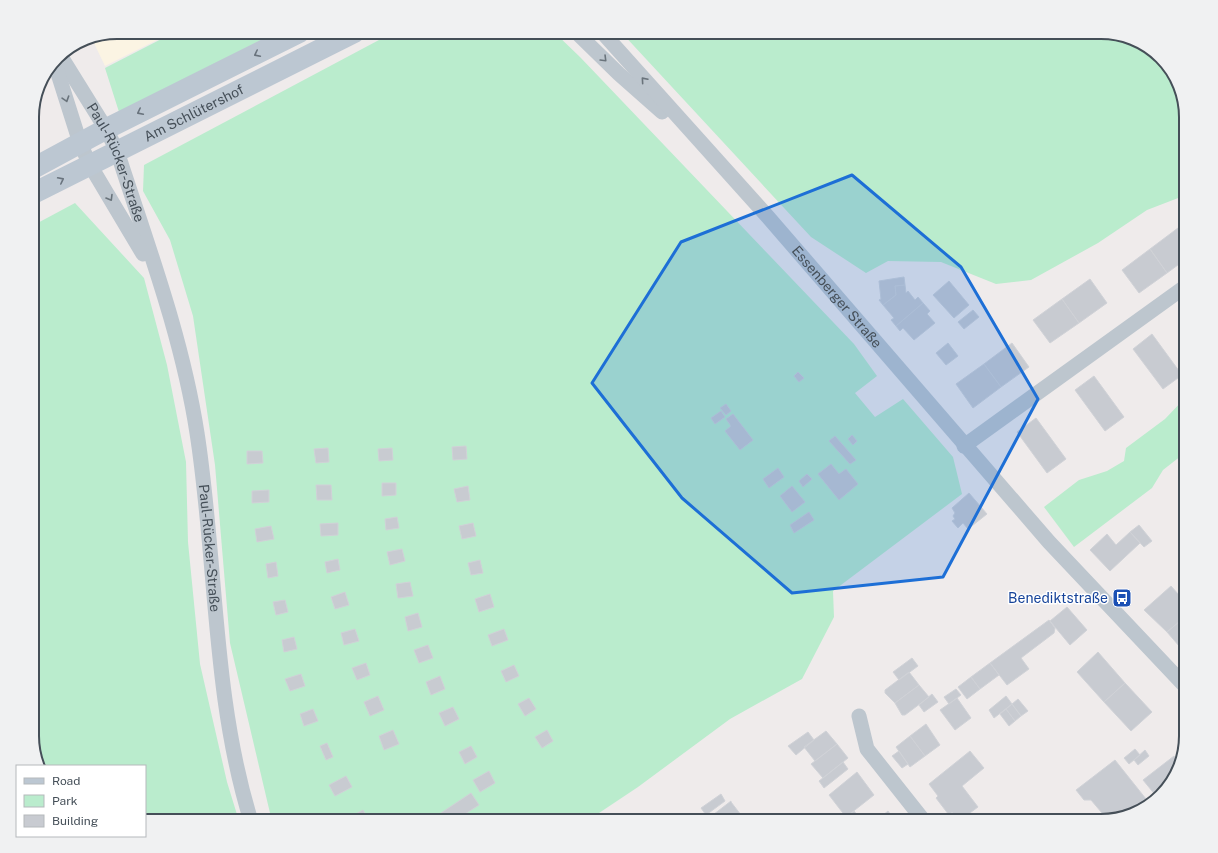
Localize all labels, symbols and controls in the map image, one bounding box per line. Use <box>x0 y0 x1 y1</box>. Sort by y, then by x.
one-way arrow <box>253 49 261 57</box>
one-way arrow <box>599 55 607 62</box>
one-way arrow <box>642 77 649 84</box>
street label: Am Schlütershof <box>141 81 247 145</box>
one-way arrow <box>61 95 69 102</box>
street label: Paul-Rücker-Straße <box>84 100 148 224</box>
one-way arrow <box>137 107 145 115</box>
one-way arrow <box>57 177 64 184</box>
one-way arrow <box>105 194 113 201</box>
street label: Essenberger Straße <box>789 243 885 351</box>
street label: Paul-Rücker-Straße <box>196 483 223 613</box>
bus stop icon: Benediktstraße <box>1111 587 1133 609</box>
place label: Benediktstraße <box>1008 590 1108 606</box>
legend <box>16 765 146 837</box>
text: Road <box>52 774 80 788</box>
text: Park <box>52 794 78 808</box>
text: Building <box>52 814 98 828</box>

